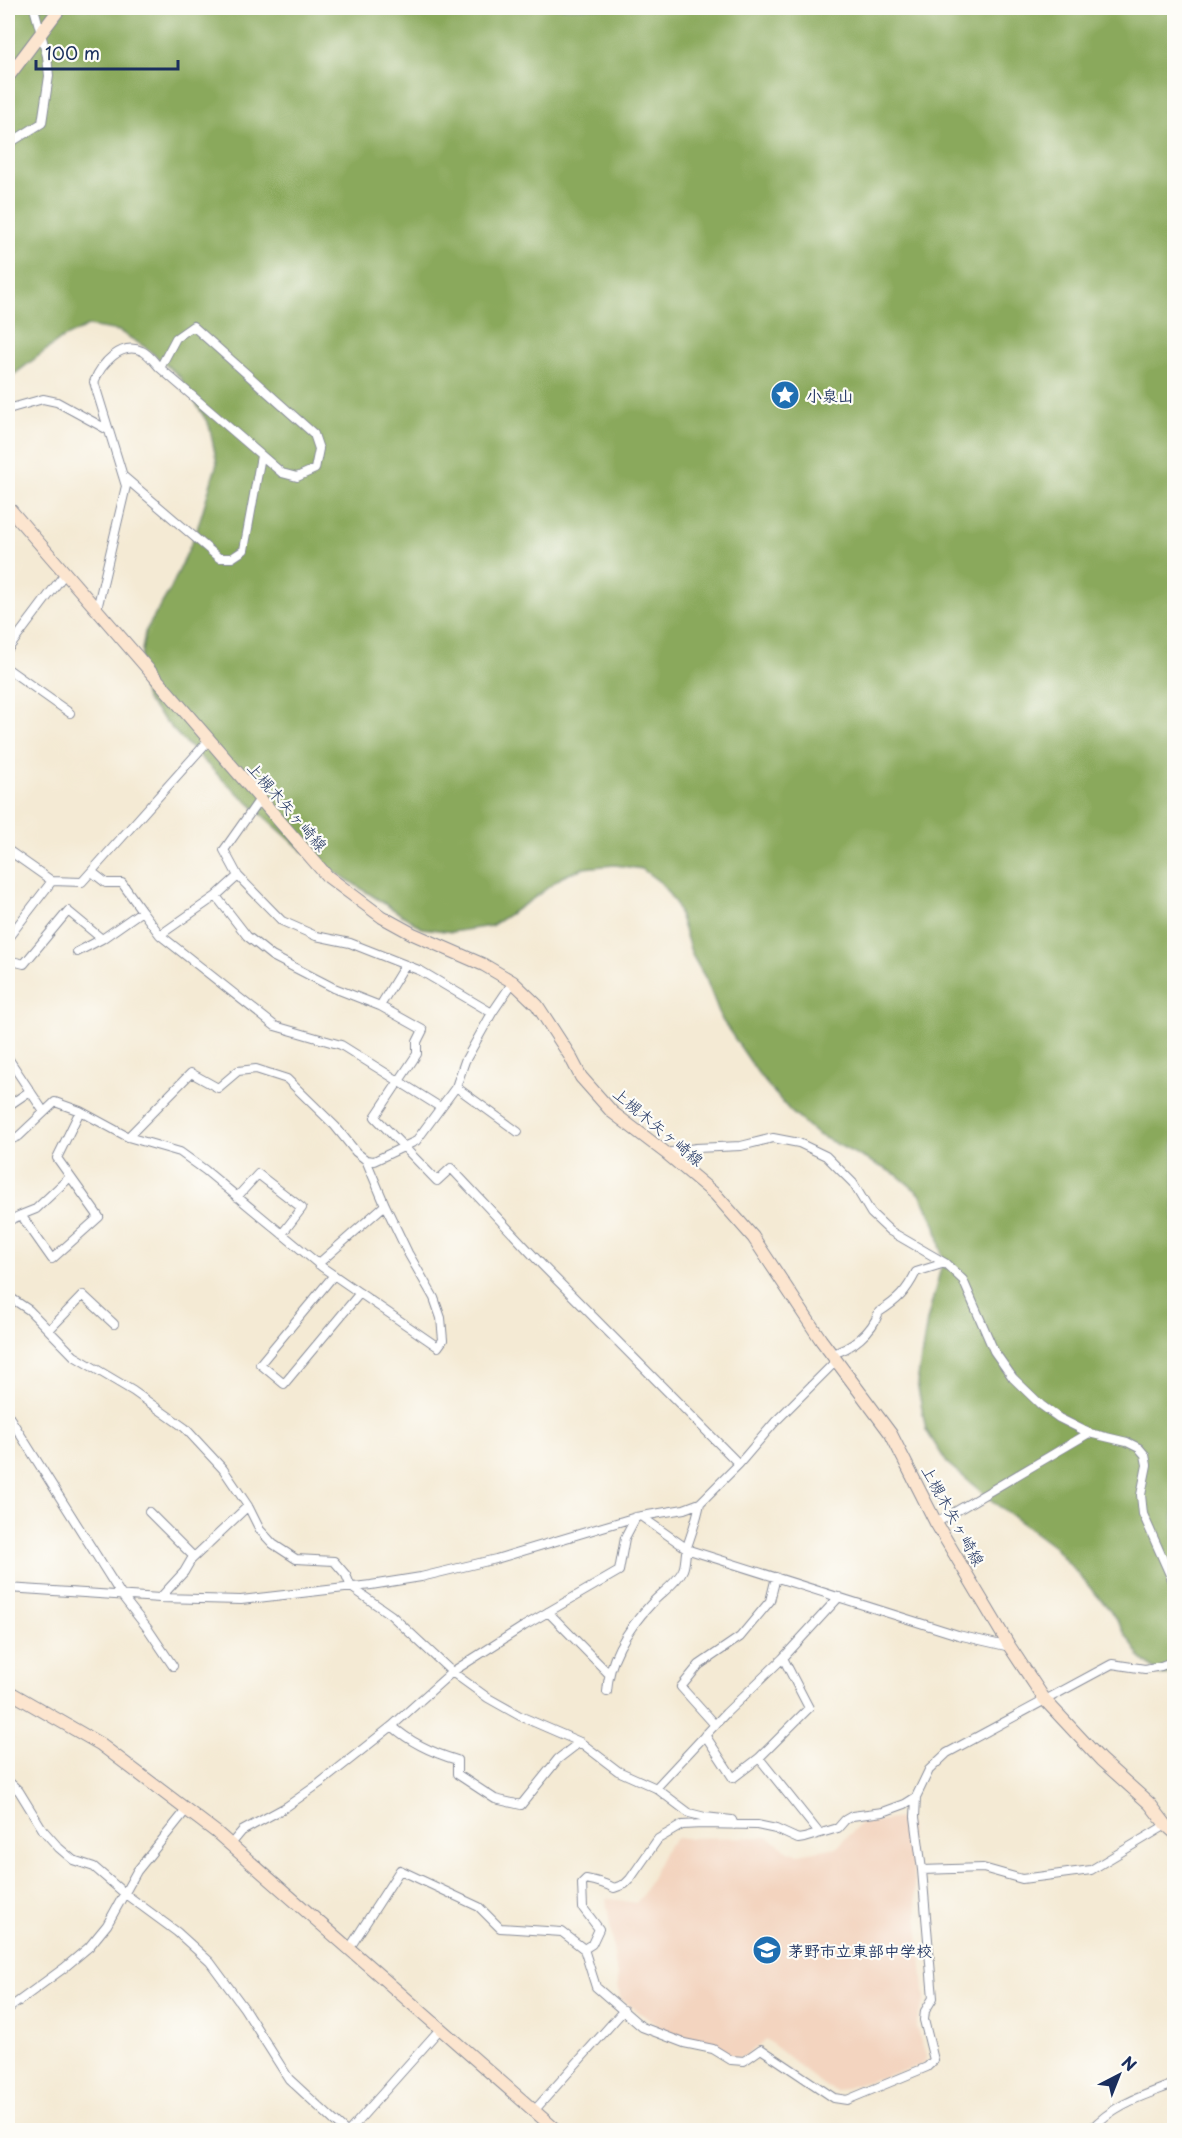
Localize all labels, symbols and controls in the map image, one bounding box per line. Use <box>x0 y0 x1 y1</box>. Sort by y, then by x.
scale bar <box>36 33 178 71</box>
text: 100 m <box>45 39 100 66</box>
place icon: 小泉山 <box>769 379 801 411</box>
place label: 小泉山 <box>806 383 854 407</box>
street label: 上槻木矢ヶ崎線 <box>242 756 334 856</box>
street label: 上槻木矢ヶ崎線 <box>608 1081 710 1171</box>
street label: 上槻木矢ヶ崎線 <box>916 1460 992 1570</box>
school or university icon: 茅野市立東部中学校 <box>751 1934 783 1966</box>
place label: 茅野市立東部中学校 <box>788 1938 932 1962</box>
north arrow <box>1089 2045 1149 2105</box>
text: N <box>1117 2050 1142 2076</box>

